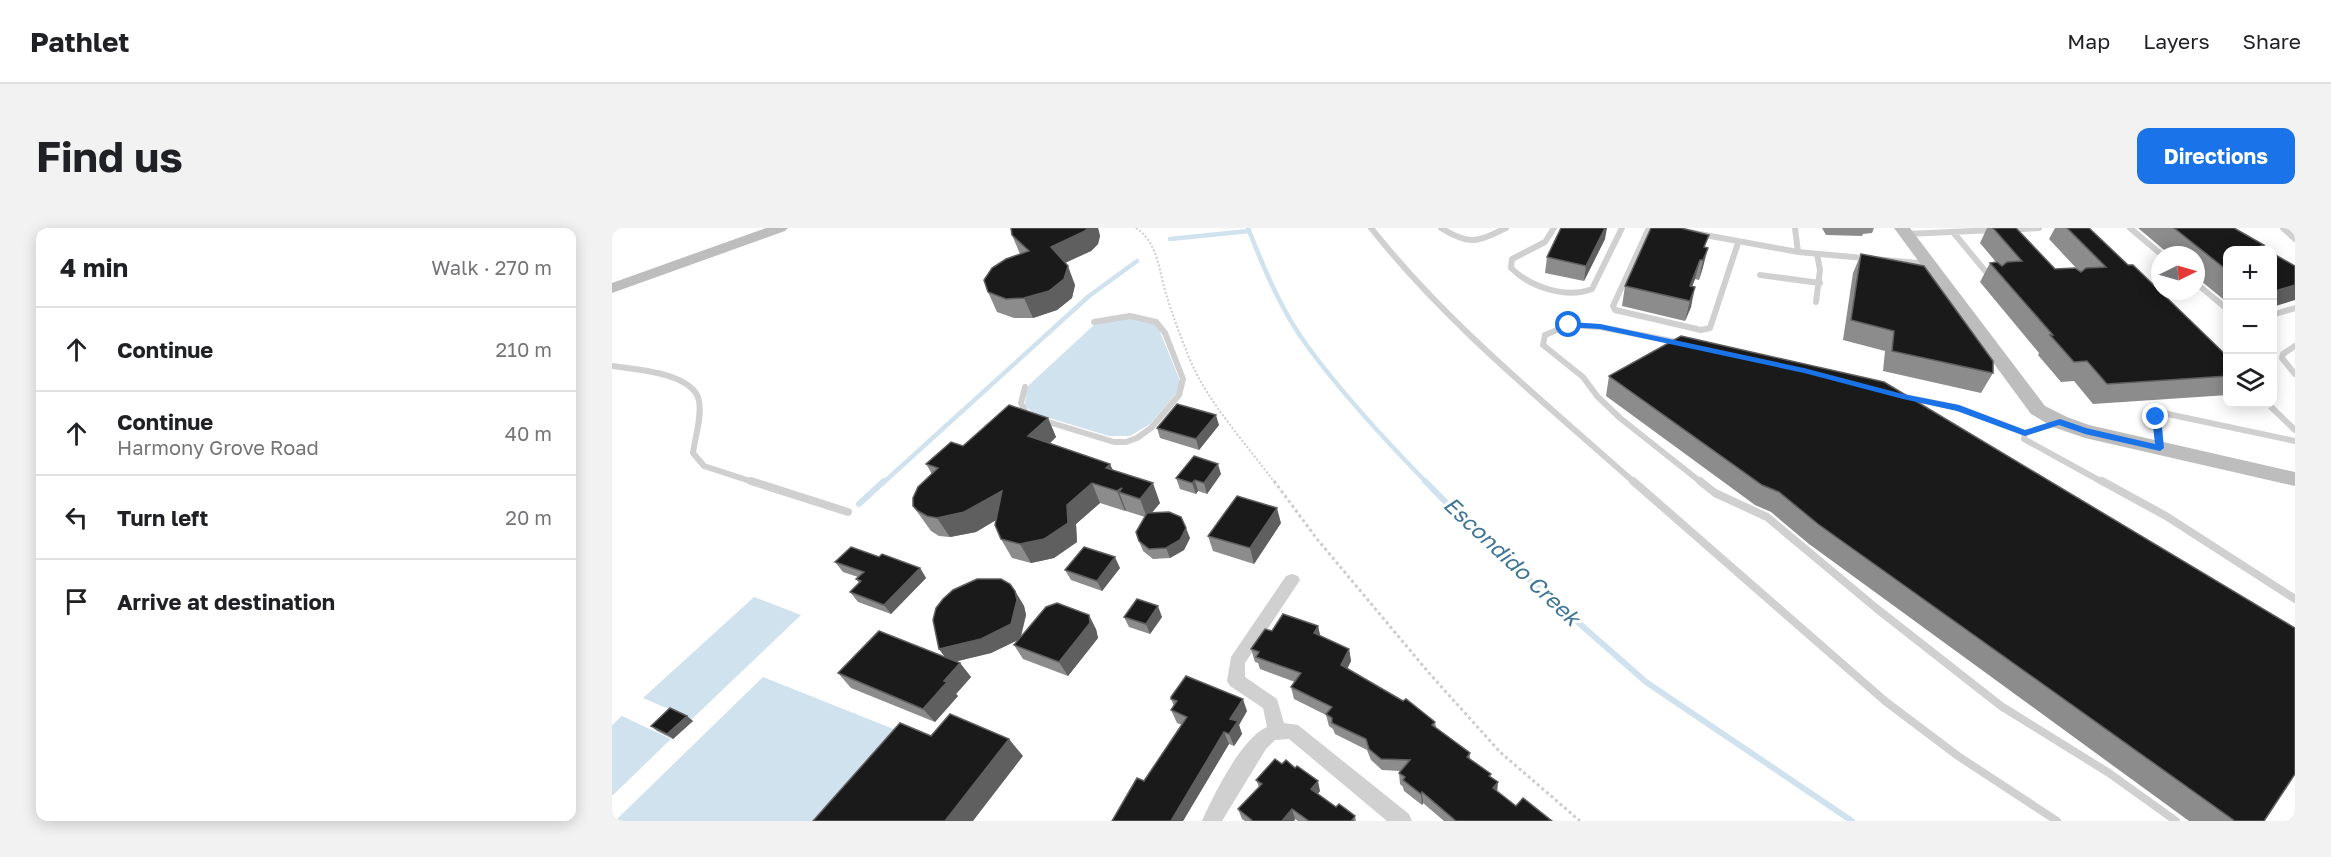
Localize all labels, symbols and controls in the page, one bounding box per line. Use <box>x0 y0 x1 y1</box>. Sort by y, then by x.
text: Pathlet <box>30 25 130 58</box>
text: Map <box>2067 28 2110 54</box>
text: Layers <box>2143 28 2210 54</box>
text: Share <box>2243 28 2301 54</box>
button: Directions <box>2137 128 2295 184</box>
text: Find us <box>36 131 183 181</box>
north arrow <box>2151 246 2205 300</box>
map controls <box>2223 246 2277 408</box>
button: + <box>2223 246 2277 300</box>
text: 4 min <box>60 252 128 283</box>
text: Walk · 270 m <box>431 255 552 279</box>
button: − <box>2223 300 2277 354</box>
route start <box>1555 311 1581 337</box>
icon: ahead <box>60 333 93 366</box>
text: Continue <box>117 336 213 363</box>
text: 210 m <box>496 337 552 361</box>
button: layers <box>2223 354 2277 408</box>
route end <box>2142 403 2168 429</box>
text: Continue <box>117 408 213 435</box>
icon: ahead <box>60 417 93 450</box>
text: 40 m <box>505 421 552 445</box>
text: Harmony Grove Road <box>117 435 319 459</box>
water label: Escondido Creek <box>1439 490 1588 633</box>
icon: left <box>60 501 93 534</box>
text: Turn left <box>117 504 208 531</box>
text: 20 m <box>505 505 552 529</box>
icon: arrive <box>60 585 93 618</box>
text: Arrive at destination <box>117 588 335 615</box>

